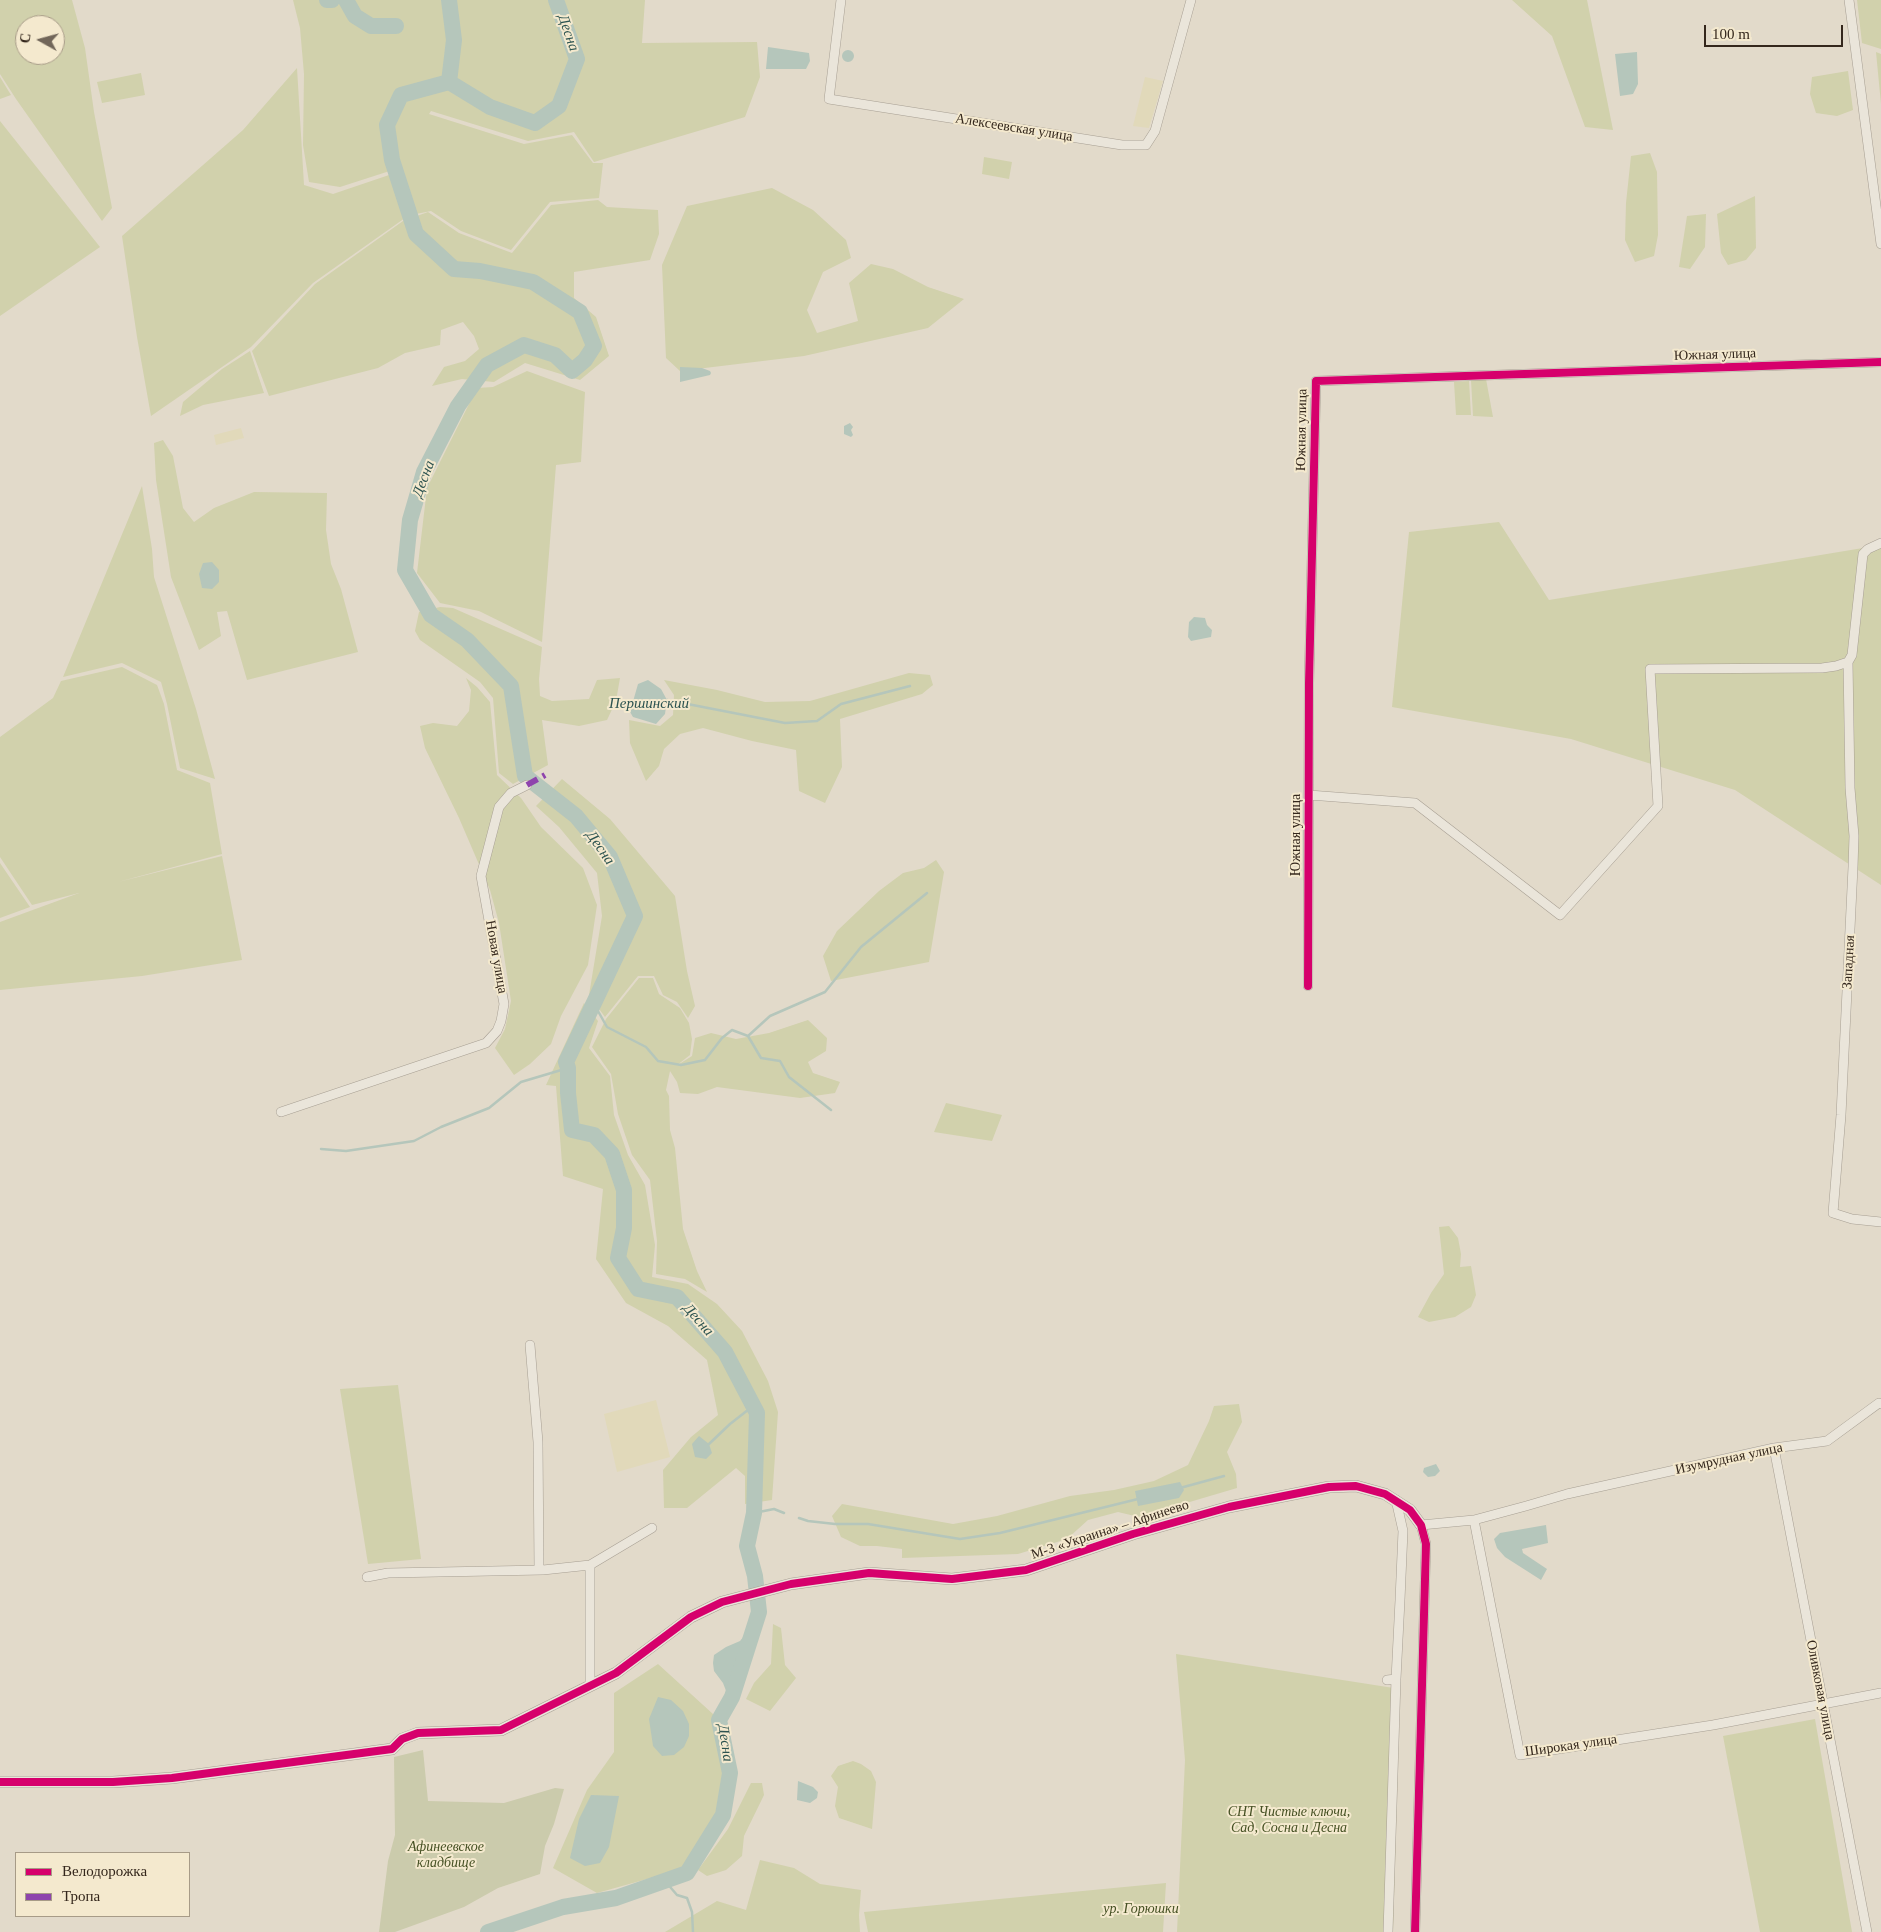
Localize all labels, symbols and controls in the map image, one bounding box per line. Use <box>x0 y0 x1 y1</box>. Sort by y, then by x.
water label: Десна <box>553 12 583 54</box>
north arrow <box>15 15 65 65</box>
scale bar <box>1706 15 1845 47</box>
text: 100 m <box>1712 26 1750 42</box>
text: С <box>18 32 34 44</box>
street label: Алексеевская улица <box>954 110 1074 146</box>
street label: Южная улица <box>1674 345 1756 365</box>
street label: Южная улица <box>1293 389 1311 471</box>
water label: Десна <box>409 458 439 500</box>
water label: Першинский <box>609 695 689 713</box>
street label: Южная улица <box>1288 794 1304 876</box>
water label: Десна <box>582 827 618 869</box>
street label: Новая улица <box>481 919 511 995</box>
street label: Западная <box>1839 935 1859 989</box>
water label: Десна <box>679 1300 717 1340</box>
street label: Изумрудная улица <box>1674 1439 1784 1479</box>
street label: М-3 «Украина» – Афинеево <box>1029 1497 1191 1563</box>
street label: Оливковая улица <box>1802 1639 1838 1741</box>
water label: Десна <box>713 1723 737 1763</box>
street label: Широкая улица <box>1524 1731 1618 1761</box>
park label: СНТ Чистые ключи, Сад, Сосна и Десна <box>1228 1804 1350 1836</box>
park label: Афинеевское кладбище <box>408 1839 484 1871</box>
legend <box>15 1852 190 1917</box>
text: Велодорожка <box>62 1863 147 1879</box>
text: Тропа <box>62 1888 100 1904</box>
park label: ур. Горюшки <box>1103 1901 1179 1917</box>

